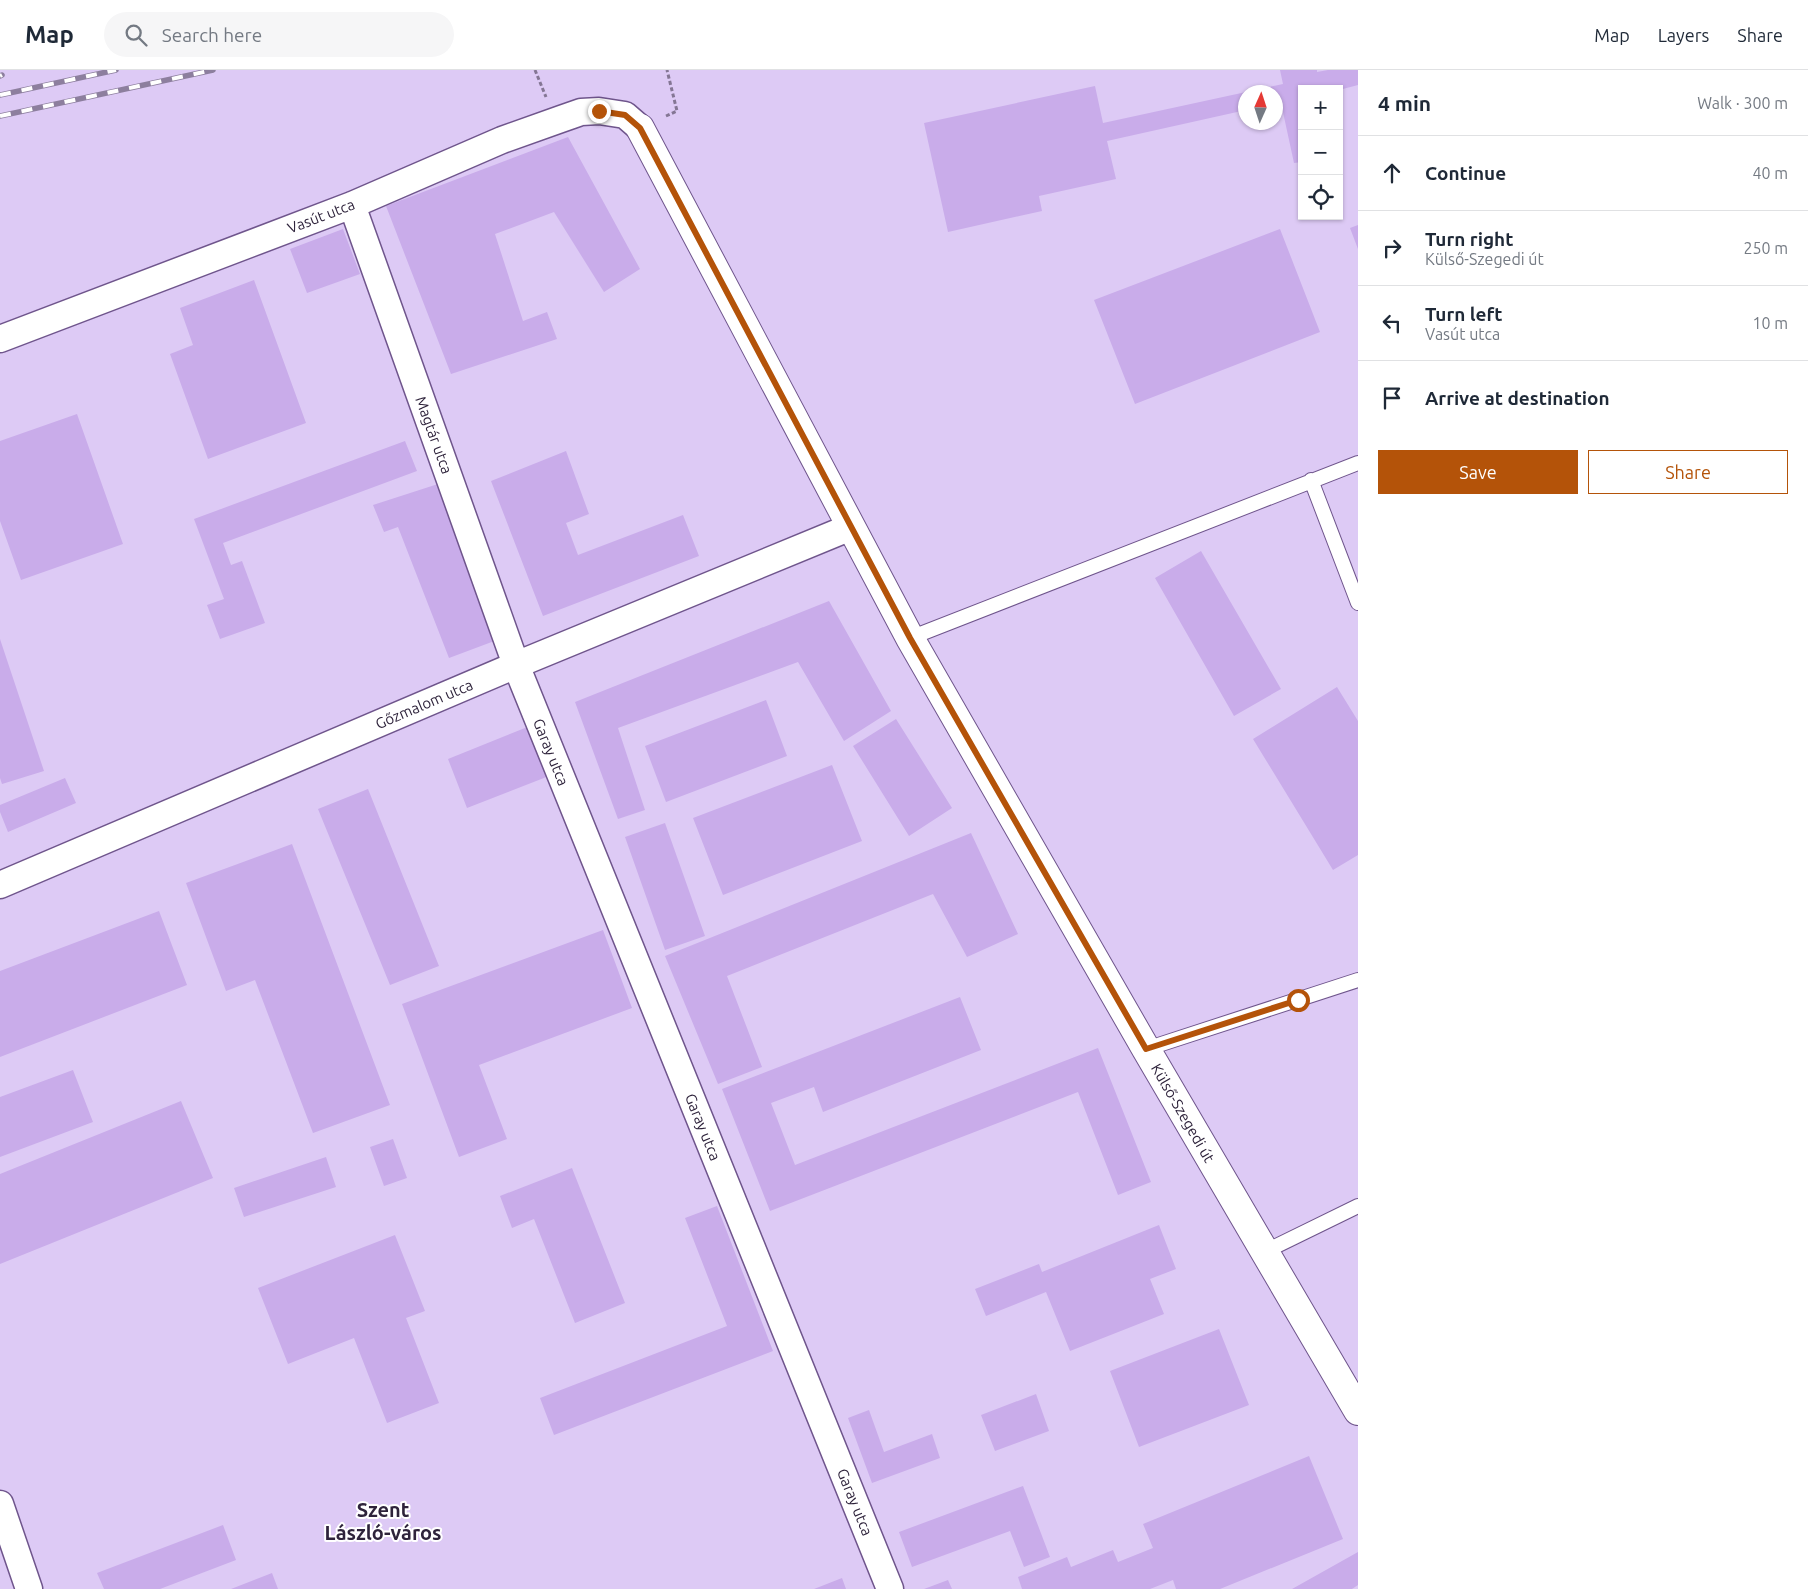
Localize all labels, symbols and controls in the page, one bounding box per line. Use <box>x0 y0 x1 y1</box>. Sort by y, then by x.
search box <box>104 12 454 57</box>
text: Map <box>25 21 74 48</box>
icon: search <box>122 21 150 49</box>
text: Search here <box>162 24 262 46</box>
text: Map <box>1594 25 1630 45</box>
text: Layers <box>1658 25 1709 45</box>
text: Share <box>1737 25 1783 45</box>
north arrow <box>1238 85 1283 130</box>
map controls <box>1298 85 1343 220</box>
button: + <box>1298 85 1343 130</box>
text: 4 min <box>1378 91 1431 115</box>
text: Walk · 300 m <box>1697 94 1788 112</box>
route end <box>588 100 611 123</box>
button: − <box>1298 130 1343 175</box>
icon: ahead <box>1378 159 1406 187</box>
text: Continue <box>1425 162 1506 184</box>
text: 40 m <box>1752 164 1788 182</box>
button: locate <box>1298 175 1343 220</box>
street label: Vasút utca <box>285 195 357 237</box>
text: Turn right <box>1425 228 1513 250</box>
icon: right <box>1378 234 1406 262</box>
text: 250 m <box>1743 239 1788 257</box>
text: Külső-Szegedi út <box>1425 250 1544 268</box>
text: Turn left <box>1425 303 1503 325</box>
icon: left <box>1378 309 1406 337</box>
text: 10 m <box>1752 314 1788 332</box>
text: Vasút utca <box>1425 325 1500 343</box>
icon: arrive <box>1378 384 1406 412</box>
text: Arrive at destination <box>1425 387 1610 409</box>
street label: Magtár utca <box>412 394 456 476</box>
button: Save <box>1378 450 1578 494</box>
button: Share <box>1588 450 1788 494</box>
street label: Gőzmalom utca <box>373 676 475 732</box>
street label: Garay utca <box>530 716 572 788</box>
route start <box>1287 989 1310 1012</box>
street label: Külső-Szegedi út <box>1148 1061 1218 1166</box>
street label: Garay utca <box>682 1091 724 1163</box>
street label: Garay utca <box>834 1466 876 1538</box>
district label: Szent László-város <box>325 1498 441 1544</box>

